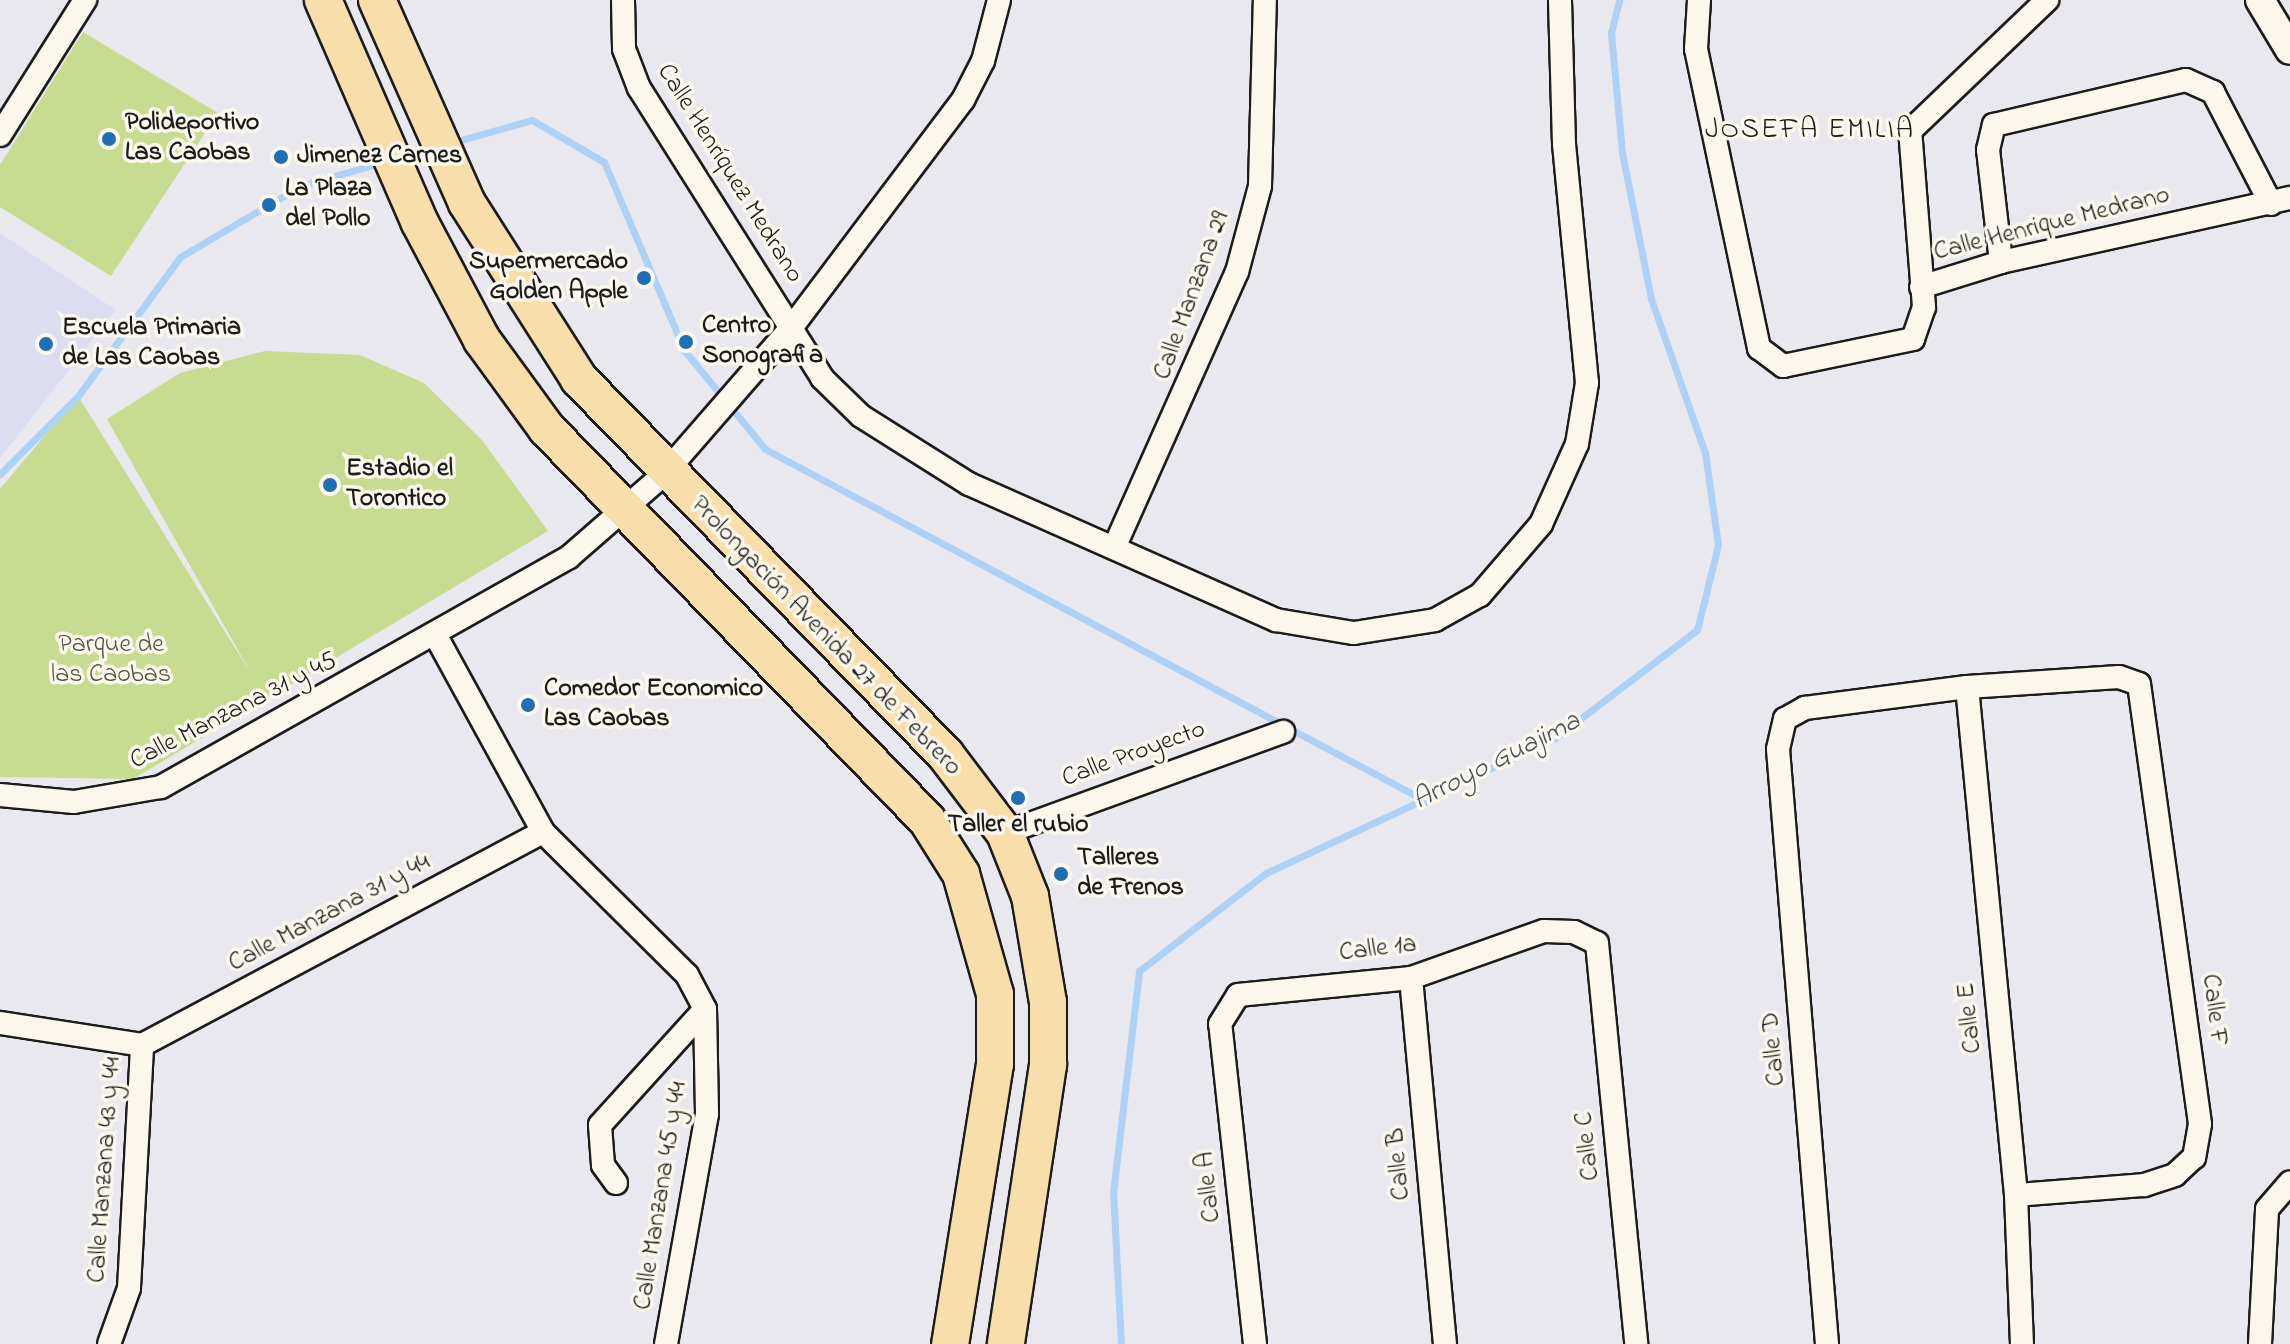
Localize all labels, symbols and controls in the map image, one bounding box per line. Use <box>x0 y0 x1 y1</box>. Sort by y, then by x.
street label: Calle Henríquez Medrano <box>649 59 809 289</box>
place label: Polideportivo Las Caobas <box>125 108 259 170</box>
district label: JOSEFA EMILIA <box>1705 114 1915 148</box>
marker: Polideportivo Las Caobas <box>100 130 118 148</box>
place label: Jimenez Carnes <box>297 141 462 173</box>
marker: Jimenez Carnes <box>272 148 290 166</box>
place label: La Plaza del Pollo <box>285 174 372 236</box>
street label: Calle Henrique Medrano <box>1931 181 2173 269</box>
marker: La Plaza del Pollo <box>260 196 278 214</box>
street label: Calle Manzana 29 <box>1148 208 1238 384</box>
place label: Supermercado Golden Apple <box>469 247 628 308</box>
marker: Supermercado Golden Apple <box>635 269 653 287</box>
place label: Centro Sonografia <box>702 311 823 372</box>
place label: Escuela Primaria de Las Caobas <box>62 313 241 374</box>
marker: Centro Sonografia <box>677 333 695 351</box>
marker: Escuela Primaria de Las Caobas <box>37 335 55 353</box>
place label: Estadio el Torontico <box>346 454 453 516</box>
marker: Estadio el Torontico <box>321 476 339 494</box>
street label: Prolongación Avenida 27 de Febrero <box>683 490 967 784</box>
park label: Parque de las Caobas <box>51 630 171 692</box>
street label: Calle Manzana 31 y 45 <box>125 646 343 778</box>
place label: Comedor Economico Las Caobas <box>544 674 763 736</box>
marker: Comedor Economico Las Caobas <box>519 696 537 714</box>
water label: Arroyo Guajima <box>1408 705 1586 819</box>
street label: Calle Proyecto <box>1058 715 1210 795</box>
marker: Taller el rubio <box>1009 789 1027 807</box>
place label: Taller el rubio <box>947 810 1089 842</box>
place label: Talleres de Frenos <box>1077 843 1184 904</box>
street label: Calle Manzana 31 y 44 <box>224 848 436 980</box>
marker: Talleres de Frenos <box>1052 865 1070 883</box>
street label: Calle 1a <box>1338 930 1418 970</box>
street label: Calle F <box>2193 972 2233 1048</box>
street label: Calle E <box>1952 981 1990 1055</box>
street label: Calle D <box>1756 1011 1794 1087</box>
street label: Calle Manzana 43 y 44 <box>83 1056 129 1284</box>
street label: Calle Manzana 45 y 44 <box>629 1080 695 1312</box>
street label: Calle C <box>1570 1110 1608 1182</box>
street label: Calle B <box>1381 1126 1419 1202</box>
street label: Calle A <box>1191 1150 1229 1224</box>

